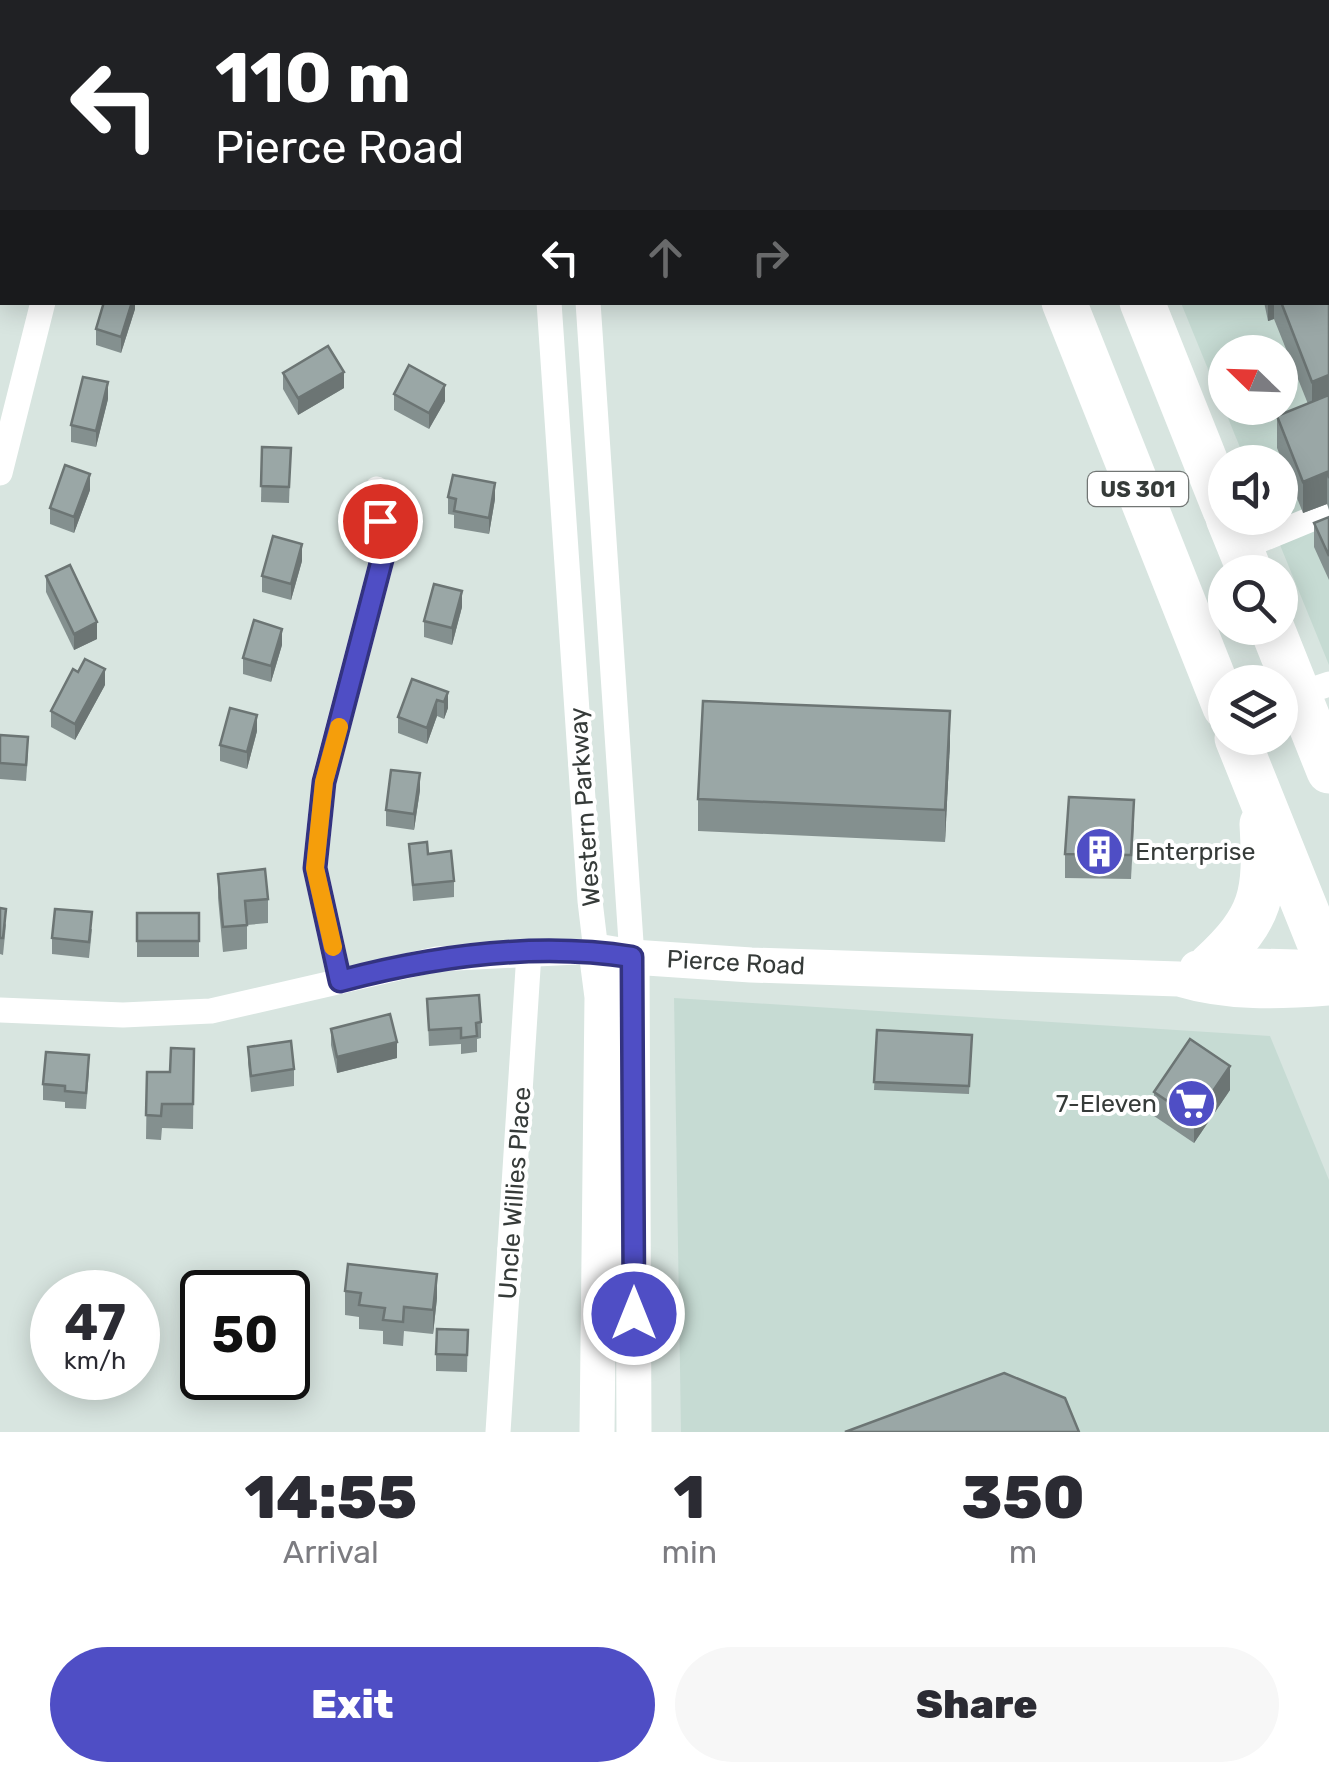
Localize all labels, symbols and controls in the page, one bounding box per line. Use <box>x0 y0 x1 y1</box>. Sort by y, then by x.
text: 110 m <box>215 37 411 120</box>
icon: left <box>50 40 180 170</box>
text: Pierce Road <box>215 121 464 174</box>
icon: left <box>533 230 588 285</box>
icon: ahead <box>638 230 693 285</box>
icon: right <box>743 230 798 285</box>
north arrow <box>1208 335 1298 425</box>
map controls <box>1208 335 1298 755</box>
button: sound <box>1208 445 1298 535</box>
road number: US 301 <box>1088 472 1188 506</box>
pin <box>338 479 423 564</box>
icon: arrive <box>353 494 408 549</box>
button: search <box>1208 555 1298 645</box>
button: layers <box>1208 665 1298 755</box>
street label: Western Parkway <box>563 706 606 908</box>
building icon: Enterprise <box>1074 825 1126 877</box>
place label: Enterprise <box>1135 837 1256 866</box>
street label: Pierce Road <box>666 944 806 981</box>
supermarket icon: 7-Eleven <box>1166 1077 1218 1129</box>
street label: Uncle Willies Place <box>493 1086 536 1300</box>
place label: 7-Eleven <box>1056 1089 1157 1118</box>
position arrow <box>582 1262 686 1366</box>
speed limit sign: 50 <box>180 1270 310 1400</box>
text: 47 <box>64 1293 126 1353</box>
text: km/h <box>64 1346 126 1375</box>
text: 14:55 <box>244 1462 417 1533</box>
text: 1 <box>674 1462 705 1533</box>
text: 350 <box>962 1462 1085 1533</box>
text: Arrival <box>283 1533 379 1571</box>
text: min <box>662 1533 717 1571</box>
text: m <box>1009 1533 1037 1571</box>
button: Exit <box>50 1647 655 1762</box>
button: Share <box>675 1647 1279 1762</box>

